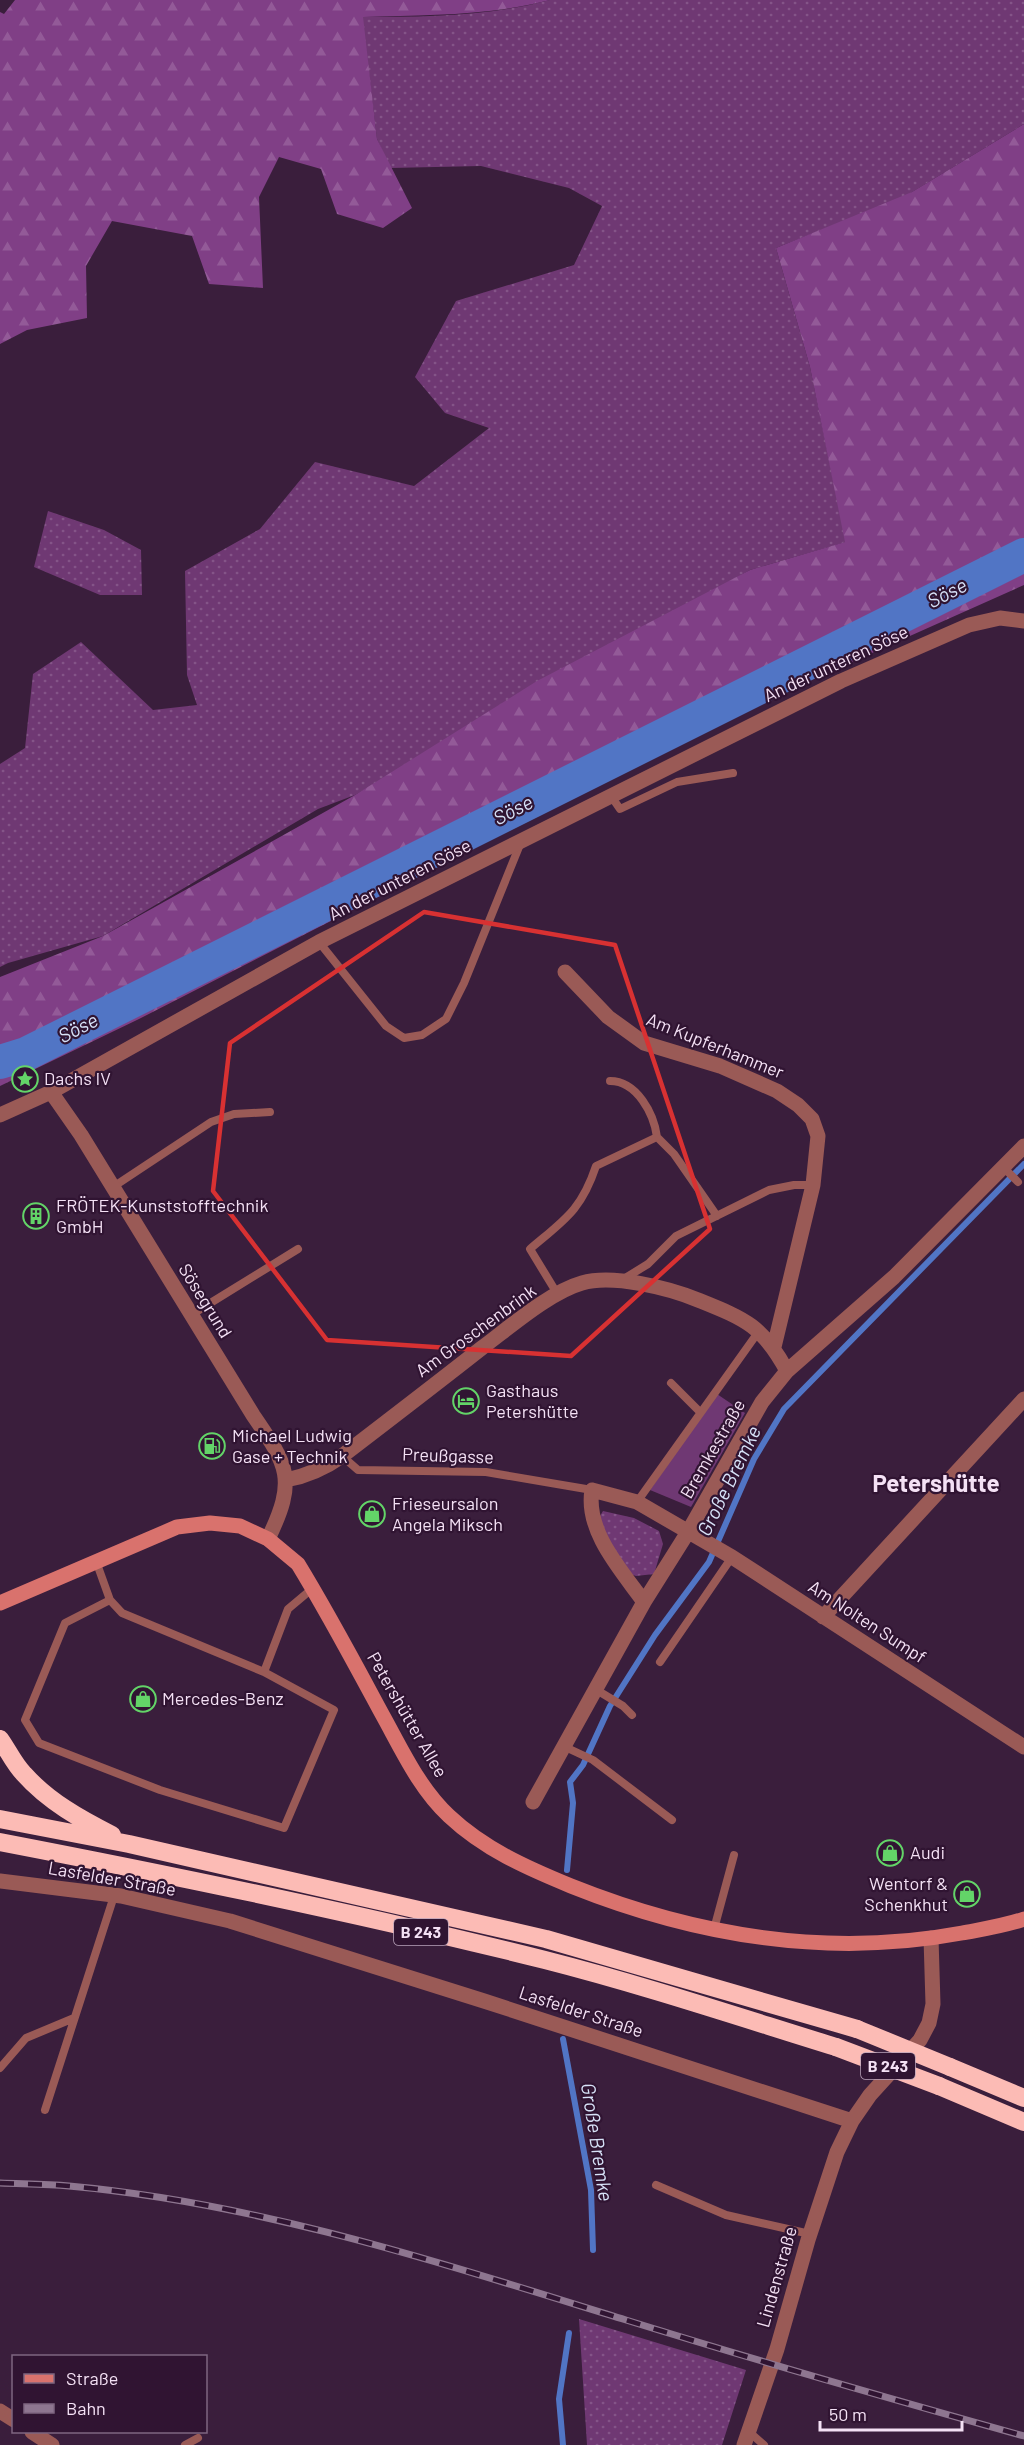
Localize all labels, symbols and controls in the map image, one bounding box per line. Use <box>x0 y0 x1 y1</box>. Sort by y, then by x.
water label: Söse <box>923 572 970 612</box>
street label: An der unteren Söse <box>760 620 911 706</box>
water label: Söse <box>489 789 536 829</box>
street label: An der unteren Söse <box>325 834 474 925</box>
water label: Söse <box>54 1007 101 1047</box>
street label: Am Kupferhammer <box>643 1007 788 1083</box>
place icon: Dachs IV <box>10 1064 40 1094</box>
place label: Dachs IV <box>44 1067 111 1089</box>
place label: FRÖTEK-Kunststofftechnik GmbH <box>56 1194 268 1237</box>
building icon: FRÖTEK-Kunststofftechnik GmbH <box>21 1201 51 1231</box>
street label: Sösegrund <box>174 1259 237 1342</box>
street label: Am Groschenbrink <box>411 1279 540 1381</box>
place label: Gasthaus Petershütte <box>486 1379 579 1422</box>
hotel icon: Gasthaus Petershütte <box>451 1386 481 1416</box>
street label: Bremkestraße <box>675 1395 749 1502</box>
water label: Große Bremke <box>691 1422 765 1540</box>
place label: Michael Ludwig Gase + Technik <box>232 1424 352 1467</box>
fuel station icon: Michael Ludwig Gase + Technik <box>197 1431 227 1461</box>
street label: Preußgasse <box>402 1442 494 1468</box>
district label: Petershütte <box>873 1468 999 1497</box>
place label: Frieseursalon Angela Miksch <box>392 1492 503 1535</box>
shop icon: Frieseursalon Angela Miksch <box>357 1499 387 1529</box>
street label: Am Nolten Sumpf <box>804 1575 931 1667</box>
street label: Petershütter Allee <box>363 1648 453 1781</box>
shop icon: Mercedes-Benz <box>128 1684 158 1714</box>
place label: Mercedes-Benz <box>162 1687 283 1709</box>
shop icon: Audi <box>875 1838 905 1868</box>
place label: Audi <box>910 1841 945 1863</box>
street label: Lasfelder Straße <box>47 1856 178 1900</box>
place label: Wentorf & Schenkhut <box>864 1872 948 1915</box>
shop icon: Wentorf & Schenkhut <box>952 1879 982 1909</box>
road number: B 243 <box>394 1919 448 1945</box>
street label: Lasfelder Straße <box>516 1981 646 2041</box>
road number: B 243 <box>861 2053 915 2079</box>
water label: Große Bremke <box>577 2081 619 2203</box>
street label: Lindenstraße <box>751 2224 801 2330</box>
legend <box>12 2355 207 2433</box>
text: Straße <box>66 2367 118 2389</box>
scale bar <box>820 2394 962 2432</box>
text: Bahn <box>66 2397 106 2419</box>
text: 50 m <box>829 2403 867 2425</box>

